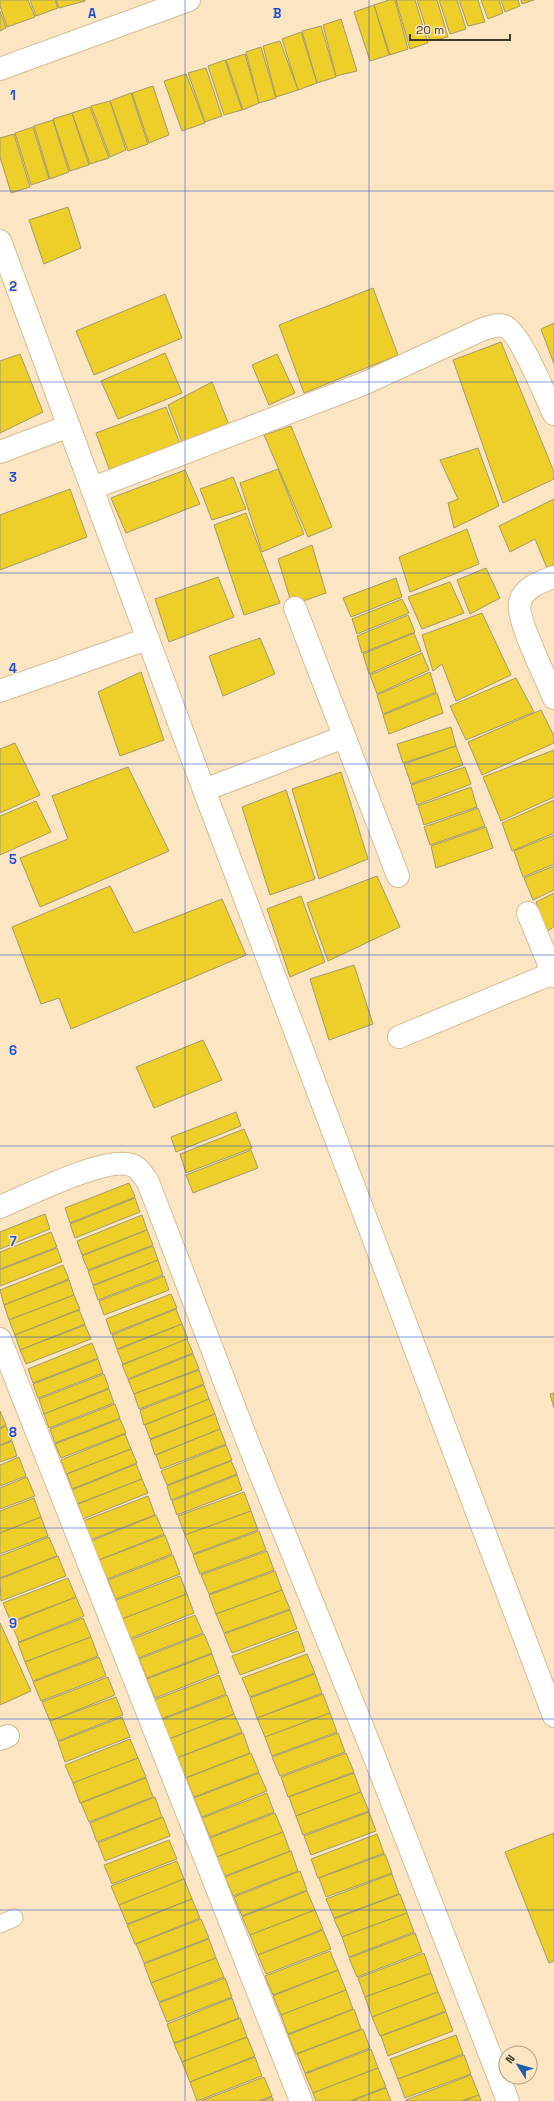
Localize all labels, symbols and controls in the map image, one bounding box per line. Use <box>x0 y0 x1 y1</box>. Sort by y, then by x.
text: A <box>88 5 97 22</box>
text: B <box>273 5 282 22</box>
scale bar <box>410 16 510 42</box>
text: 20 m <box>416 22 444 38</box>
text: 1 <box>10 87 16 104</box>
text: 2 <box>9 278 17 295</box>
text: 3 <box>9 469 17 486</box>
text: 4 <box>9 660 17 677</box>
text: 5 <box>9 851 17 868</box>
text: 6 <box>9 1042 17 1059</box>
text: 7 <box>9 1233 17 1250</box>
text: 8 <box>9 1424 17 1441</box>
text: 9 <box>9 1615 17 1632</box>
north arrow <box>498 2045 538 2085</box>
text: N <box>502 2052 518 2066</box>

